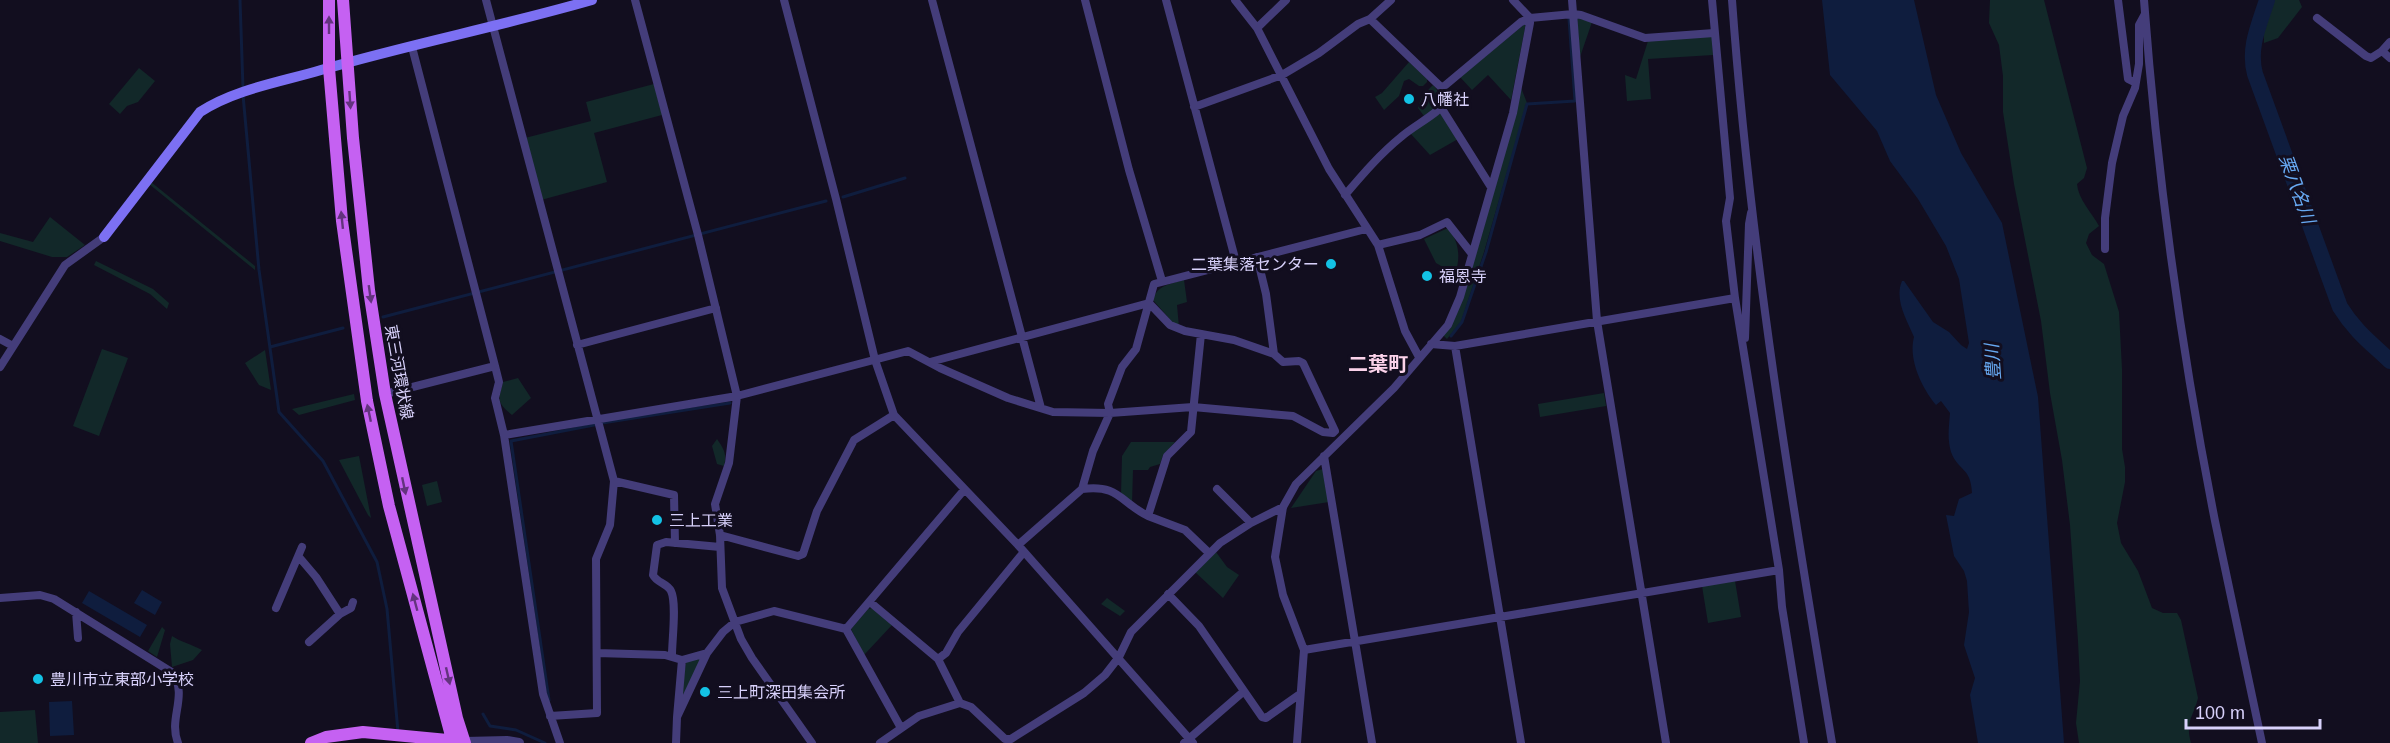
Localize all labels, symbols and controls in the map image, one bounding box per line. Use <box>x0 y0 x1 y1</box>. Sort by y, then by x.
one-way arrow <box>324 16 334 35</box>
one-way arrow <box>345 91 355 110</box>
place label: 八幡社 <box>1421 91 1469 108</box>
marker: 八幡社 <box>1402 92 1416 106</box>
water label: 栗八名川 <box>2275 152 2319 228</box>
one-way arrow <box>337 210 347 229</box>
place label: 二葉集落センター <box>1191 256 1319 273</box>
marker: 二葉集落センター <box>1324 257 1338 271</box>
place label: 福恩寺 <box>1439 268 1487 285</box>
marker: 福恩寺 <box>1420 269 1434 283</box>
one-way arrow <box>365 285 374 304</box>
street label: 東三河環状線 <box>382 323 416 421</box>
water label: 豊川 <box>1982 341 2004 381</box>
district label: 二葉町 <box>1348 353 1408 375</box>
one-way arrow <box>364 403 374 422</box>
one-way arrow <box>400 477 410 495</box>
place label: 三上工業 <box>669 512 733 529</box>
marker: 三上工業 <box>650 513 664 527</box>
one-way arrow <box>409 593 419 611</box>
one-way arrow <box>443 667 453 685</box>
place label: 豊川市立東部小学校 <box>50 671 194 688</box>
marker: 豊川市立東部小学校 <box>31 672 45 686</box>
place label: 三上町深田集会所 <box>717 684 845 701</box>
marker: 三上町深田集会所 <box>698 685 712 699</box>
scale bar <box>2186 692 2320 730</box>
text: 100 m <box>2195 703 2245 723</box>

